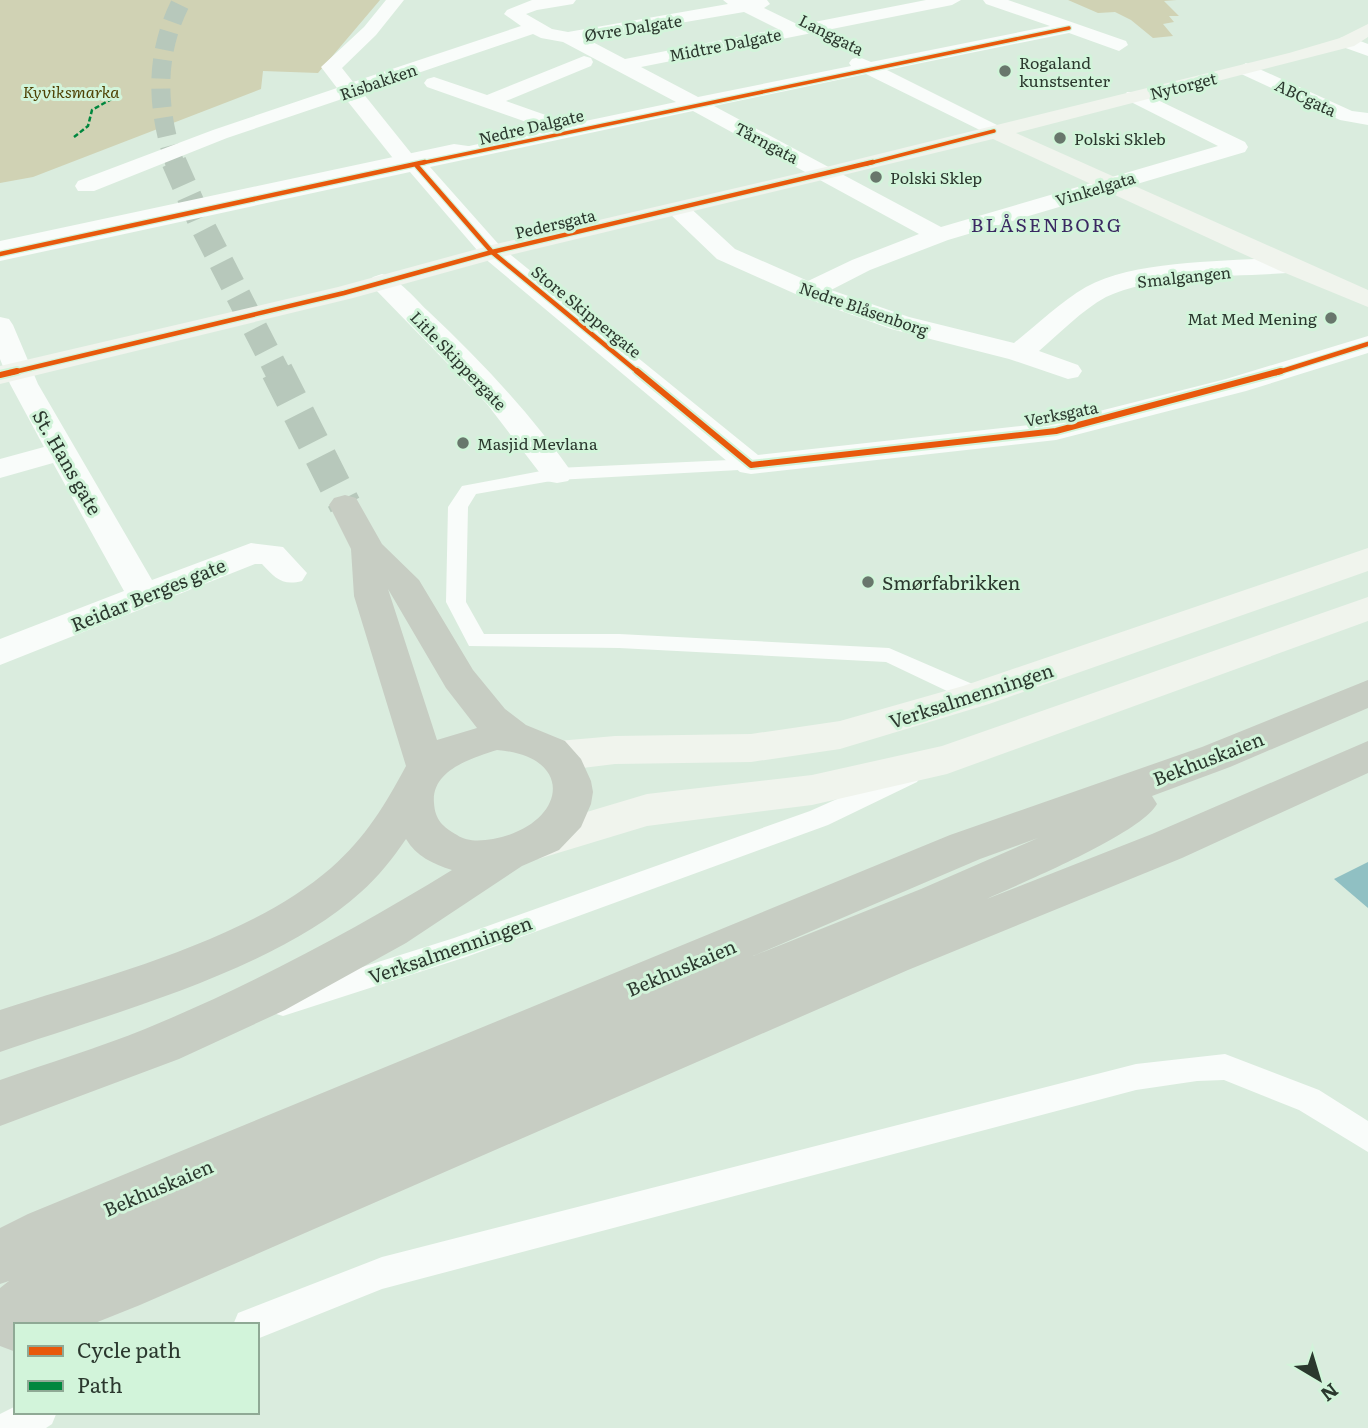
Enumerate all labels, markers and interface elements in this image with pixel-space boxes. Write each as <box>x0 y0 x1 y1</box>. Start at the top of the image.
street label: Øvre Dalgate <box>583 7 683 47</box>
street label: Langgata <box>795 7 869 61</box>
street label: Midtre Dalgate <box>667 21 783 67</box>
place label: Rogaland kunstsenter <box>1019 50 1110 92</box>
street label: Risbakken <box>336 56 420 105</box>
marker: Rogaland kunstsenter <box>997 63 1013 79</box>
street label: Nytorget <box>1147 65 1219 105</box>
street label: ABCgata <box>1271 72 1341 122</box>
park label: Kyviksmarka <box>23 79 120 103</box>
street label: Nedre Dalgate <box>476 102 586 150</box>
street label: Tårngata <box>731 115 803 169</box>
place label: Polski Skleb <box>1074 126 1166 150</box>
marker: Polski Skleb <box>1052 130 1068 146</box>
street label: Vinkelgata <box>1052 164 1138 212</box>
place label: Polski Sklep <box>890 165 982 189</box>
marker: Polski Sklep <box>868 169 884 185</box>
street label: Pedersgata <box>512 202 598 244</box>
district label: BLÅSENBORG <box>971 210 1123 238</box>
street label: Store Skippergate <box>527 259 647 363</box>
street label: Smalgangen <box>1136 259 1233 293</box>
street label: Nedre Blåsenborg <box>796 275 932 341</box>
street label: Litle Skippergate <box>405 305 513 415</box>
place label: Mat Med Mening <box>1187 306 1317 330</box>
marker: Mat Med Mening <box>1323 310 1339 326</box>
street label: Verksgata <box>1022 394 1100 432</box>
street label: St. Hans gate <box>27 404 110 520</box>
place label: Masjid Mevlana <box>477 431 598 455</box>
marker: Masjid Mevlana <box>455 435 471 451</box>
street label: Reidar Berges gate <box>66 550 230 638</box>
place label: Smørfabrikken <box>882 568 1020 596</box>
marker: Smørfabrikken <box>860 574 876 590</box>
street label: Verksalmenningen <box>885 655 1057 735</box>
street label: Bekhuskaien <box>1148 724 1268 792</box>
street label: Verksalmenningen <box>364 908 536 990</box>
street label: Bekhuskaien <box>622 931 740 1003</box>
street label: Bekhuskaien <box>99 1151 217 1223</box>
legend <box>14 1323 259 1414</box>
text: Cycle path <box>77 1333 181 1364</box>
north arrow <box>1284 1344 1354 1414</box>
text: Path <box>77 1368 123 1399</box>
text: N <box>1315 1377 1345 1409</box>

